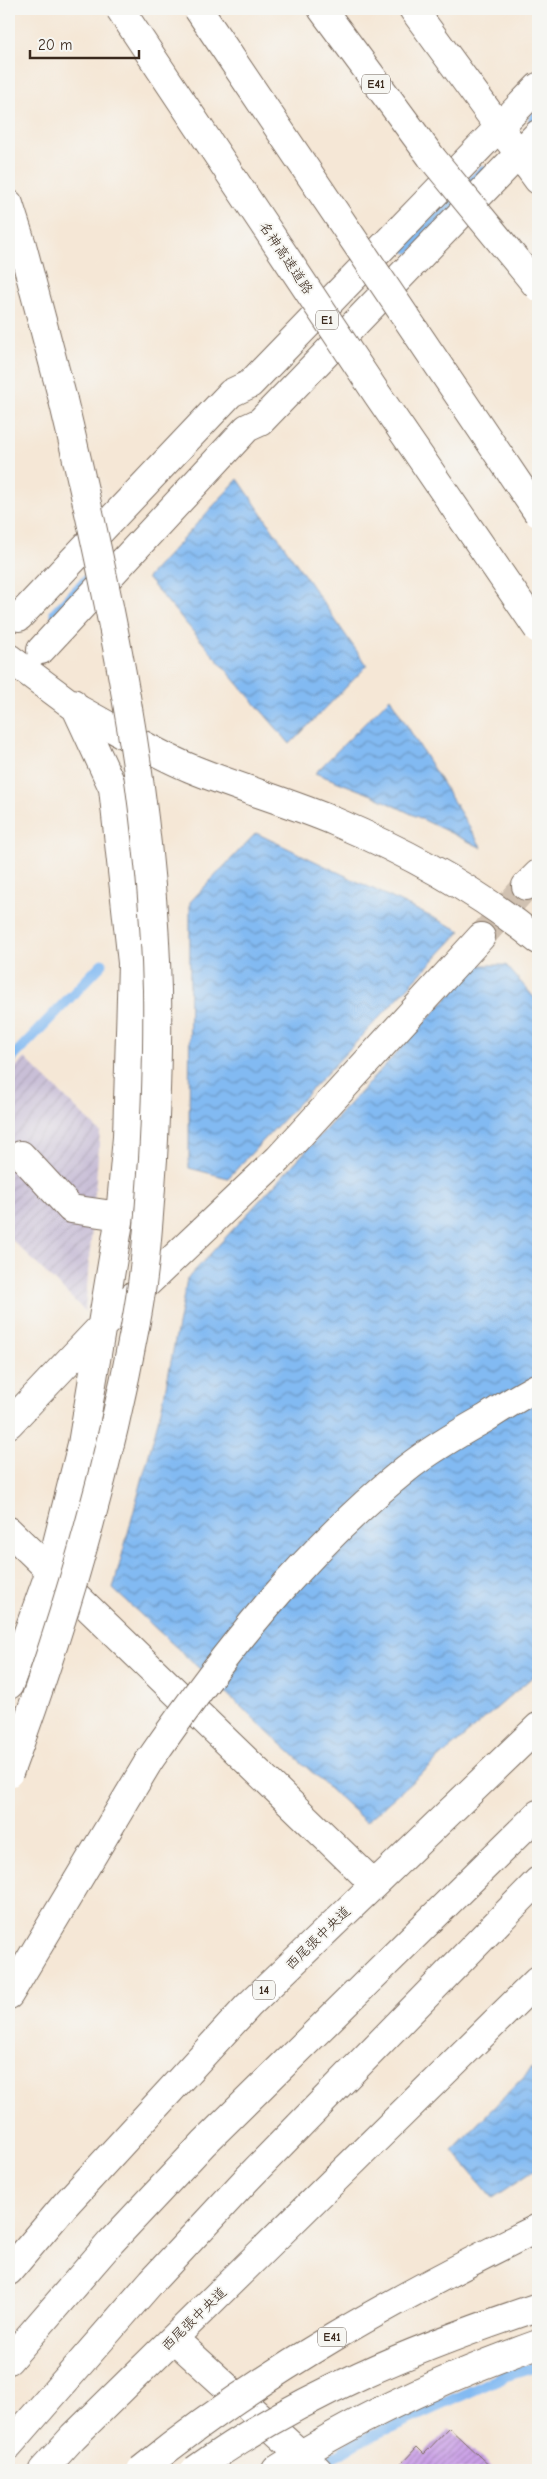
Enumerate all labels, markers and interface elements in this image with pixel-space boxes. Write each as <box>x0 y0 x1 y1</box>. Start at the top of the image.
scale bar <box>30 28 139 60</box>
text: 20 m <box>38 36 72 54</box>
road number: E41 <box>362 74 390 94</box>
street label: 名神高速道路 <box>255 218 317 298</box>
road number: E1 <box>316 310 338 330</box>
street label: 西尾張中央道 <box>282 1903 354 1973</box>
road number: 14 <box>253 1980 275 2000</box>
street label: 西尾張中央道 <box>158 2284 230 2354</box>
road number: E41 <box>318 2328 346 2346</box>

